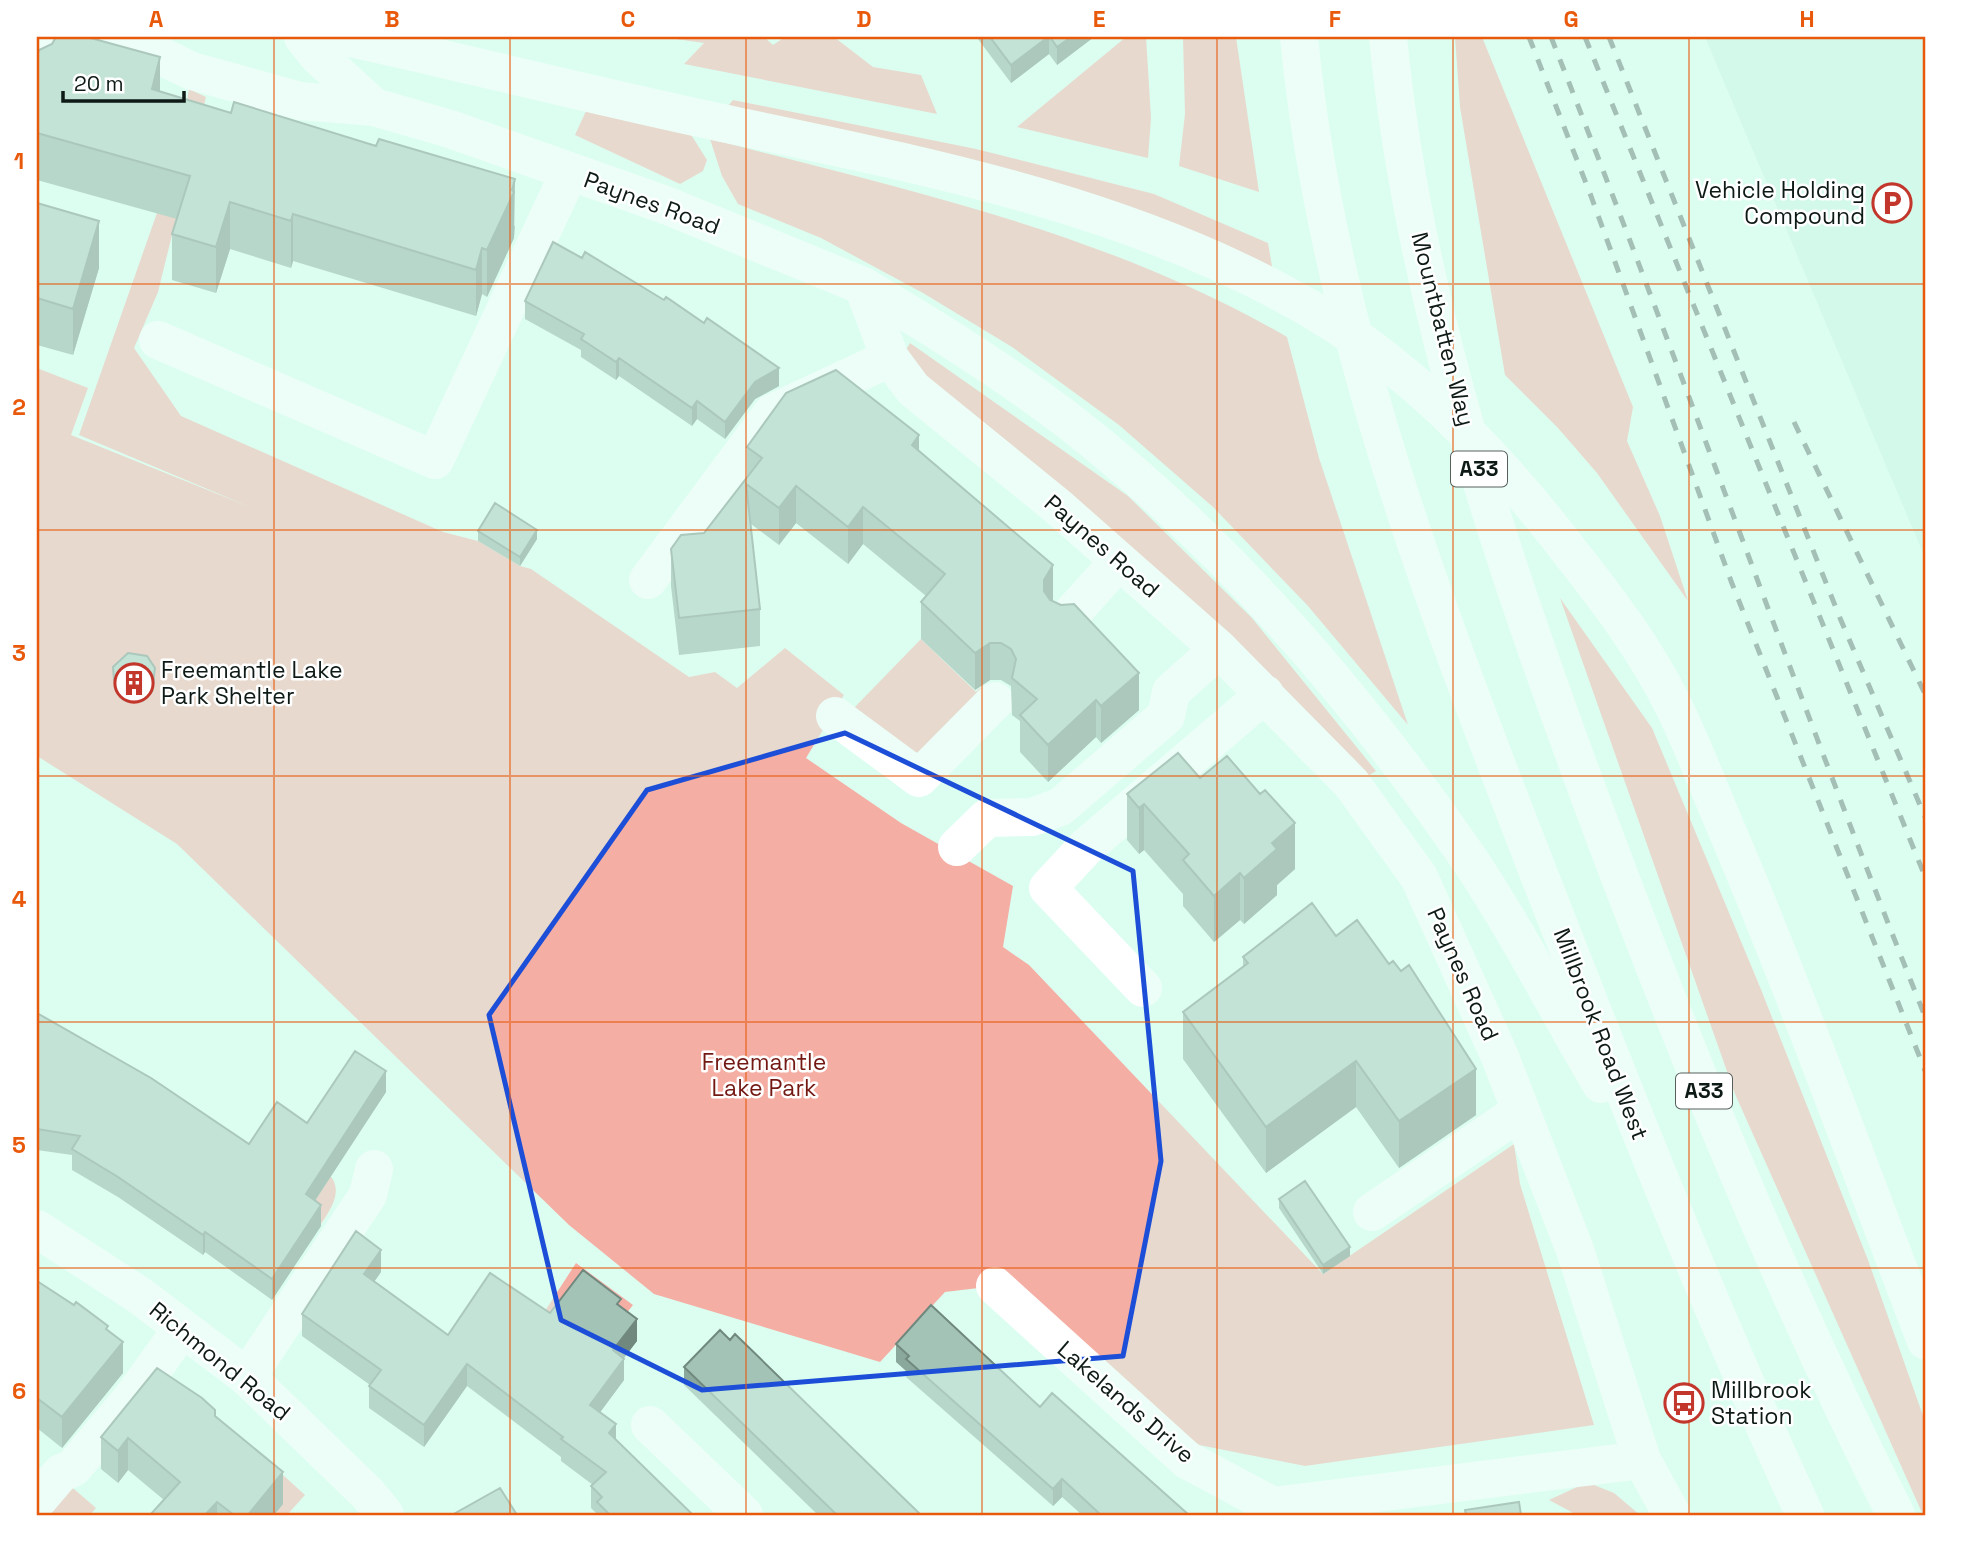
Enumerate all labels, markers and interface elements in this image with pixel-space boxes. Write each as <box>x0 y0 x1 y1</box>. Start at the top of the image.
text: A <box>149 4 164 34</box>
text: B <box>384 4 400 34</box>
text: C <box>621 4 635 34</box>
text: D <box>856 4 872 34</box>
text: E <box>1093 4 1105 34</box>
text: F <box>1329 4 1341 34</box>
text: G <box>1563 4 1579 34</box>
text: H <box>1799 4 1815 34</box>
scale bar <box>63 60 184 104</box>
text: 20 m <box>74 70 124 97</box>
text: 1 <box>14 146 24 176</box>
street label: Paynes Road <box>580 164 724 242</box>
place label: Vehicle Holding Compound <box>1695 175 1865 231</box>
parking icon: Vehicle Holding Compound <box>1871 182 1913 224</box>
street label: Mountbatten Way <box>1404 229 1482 429</box>
text: 2 <box>12 392 26 422</box>
road number: A33 <box>1451 452 1507 486</box>
street label: Paynes Road <box>1038 488 1166 604</box>
text: 3 <box>12 638 26 668</box>
place label: Freemantle Lake Park Shelter <box>161 655 343 711</box>
building icon: Freemantle Lake Park Shelter <box>113 662 155 704</box>
text: 4 <box>12 884 27 914</box>
street label: Paynes Road <box>1420 903 1506 1045</box>
street label: Millbrook Road West <box>1547 924 1655 1144</box>
park label: Freemantle Lake Park <box>702 1047 826 1103</box>
road number: A33 <box>1676 1074 1732 1108</box>
text: 5 <box>12 1130 26 1160</box>
street label: Richmond Road <box>143 1295 297 1427</box>
street label: Lakelands Drive <box>1051 1334 1201 1470</box>
place label: Millbrook Station <box>1711 1375 1812 1431</box>
text: 6 <box>12 1376 26 1406</box>
bus stop icon: Millbrook Station <box>1663 1382 1705 1424</box>

